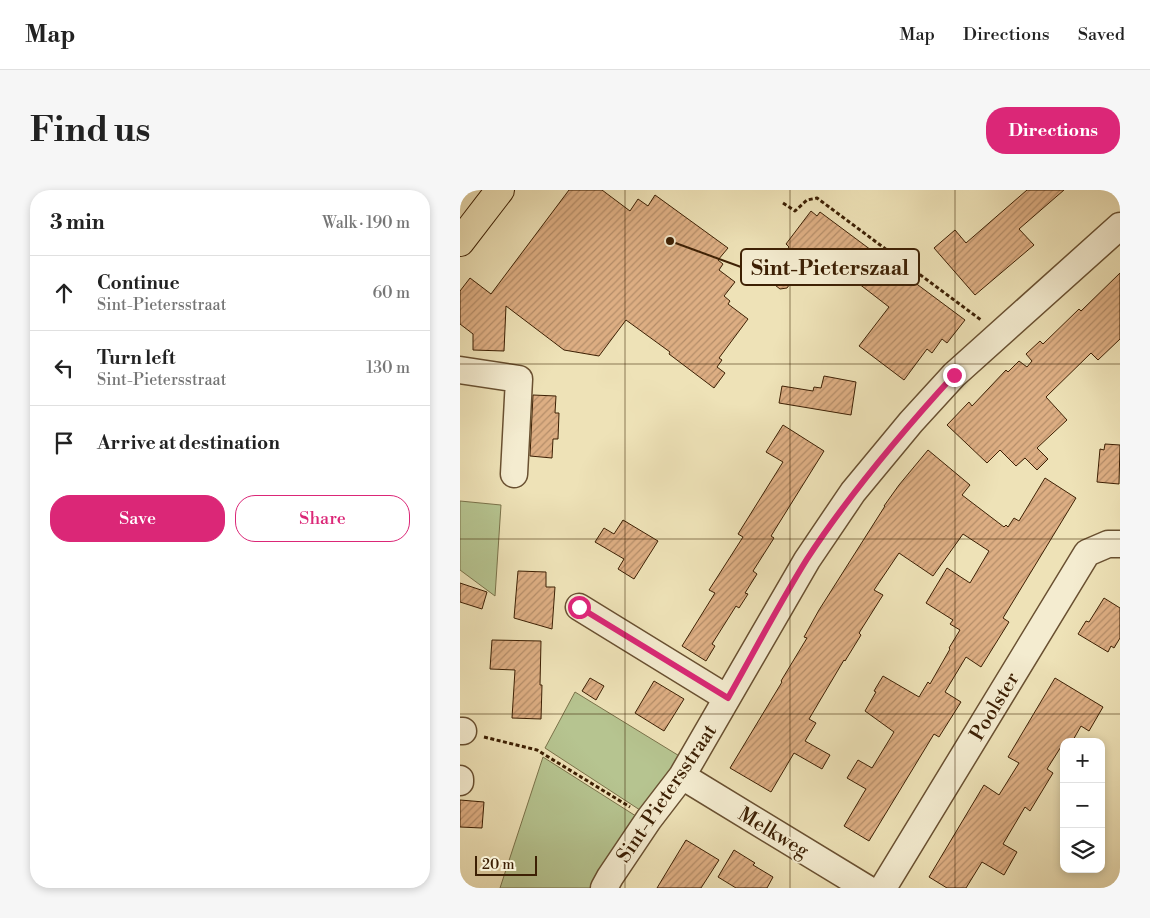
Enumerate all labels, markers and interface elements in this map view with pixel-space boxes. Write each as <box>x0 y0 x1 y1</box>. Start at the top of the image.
text: Map <box>25 20 75 50</box>
text: Map <box>899 23 935 46</box>
text: Directions <box>963 23 1050 46</box>
text: Saved <box>1078 23 1125 46</box>
button: Directions <box>986 107 1120 154</box>
text: Find us <box>30 109 150 152</box>
text: 3 min <box>50 210 105 236</box>
text: Walk · 190 m <box>322 213 410 233</box>
callout: Sint-Pieterszaal <box>741 249 919 285</box>
text: Sint-Pieterszaal <box>751 256 909 282</box>
text: Continue <box>97 271 180 295</box>
icon: ahead <box>50 279 78 307</box>
text: 60 m <box>372 283 410 303</box>
text: Sint-Pietersstraat <box>97 295 226 315</box>
text: Turn left <box>97 346 176 370</box>
icon: left <box>50 354 78 382</box>
text: 130 m <box>366 358 410 378</box>
route end <box>943 364 966 387</box>
text: Sint-Pietersstraat <box>97 370 226 390</box>
icon: arrive <box>50 429 78 457</box>
text: Arrive at destination <box>97 431 280 455</box>
button: Save <box>50 495 225 542</box>
button: Share <box>235 495 410 542</box>
route start <box>568 596 591 619</box>
street label: Poolster <box>965 668 1026 745</box>
street label: Sint-Pietersstraat <box>612 720 723 868</box>
map controls <box>1060 738 1105 873</box>
button: + <box>1060 738 1105 783</box>
button: − <box>1060 783 1105 828</box>
street label: Melkweg <box>733 802 814 864</box>
button: layers <box>1060 828 1105 873</box>
scale bar <box>475 853 538 876</box>
text: 20 m <box>482 856 514 874</box>

